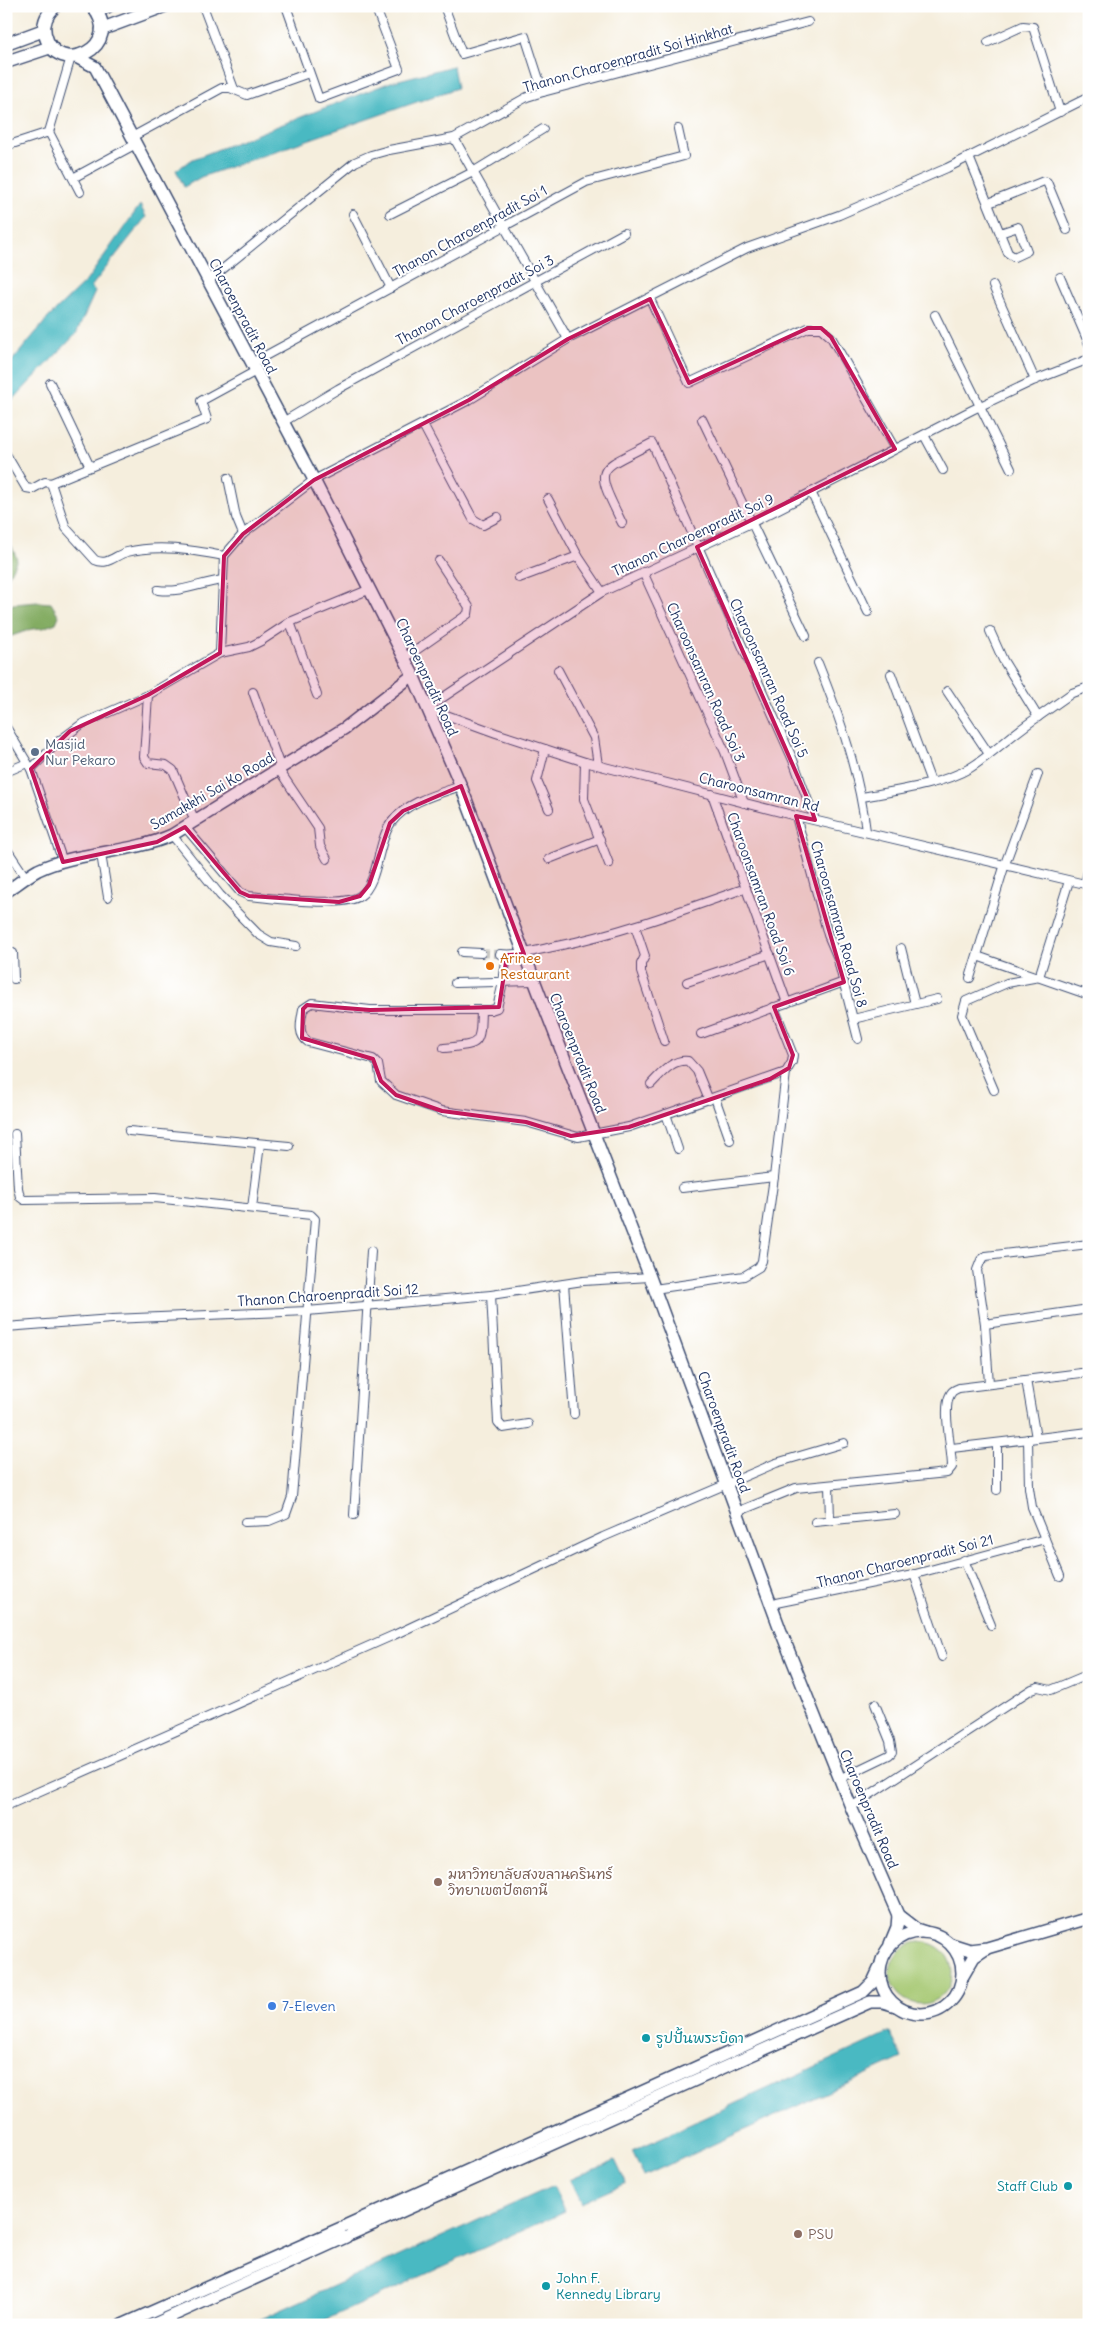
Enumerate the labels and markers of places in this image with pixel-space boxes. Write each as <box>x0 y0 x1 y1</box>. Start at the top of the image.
place label: Masjid Nur Pekaro <box>45 735 116 769</box>
marker: Masjid Nur Pekaro <box>29 746 41 758</box>
place label: Arinee Restaurant <box>500 949 570 983</box>
marker: Arinee Restaurant <box>484 960 496 972</box>
place label: มหาวิทยาลัยสงขลานครินทร์ วิทยาเขตปัตตานี <box>448 1865 613 1899</box>
marker: มหาวิทยาลัยสงขลานครินทร์ วิทยาเขตปัตตานี <box>432 1876 444 1888</box>
place label: 7-Eleven <box>282 1997 336 2015</box>
marker: 7-Eleven <box>266 2000 278 2012</box>
place label: รูปปั้นพระบิดา <box>656 2027 744 2048</box>
marker: รูปปั้นพระบิดา <box>640 2032 652 2044</box>
place label: Staff Club <box>997 2177 1058 2195</box>
marker: Staff Club <box>1062 2180 1074 2192</box>
place label: PSU <box>808 2225 834 2243</box>
marker: PSU <box>792 2228 804 2240</box>
place label: John F. Kennedy Library <box>556 2269 661 2303</box>
marker: John F. Kennedy Library <box>540 2280 552 2292</box>

